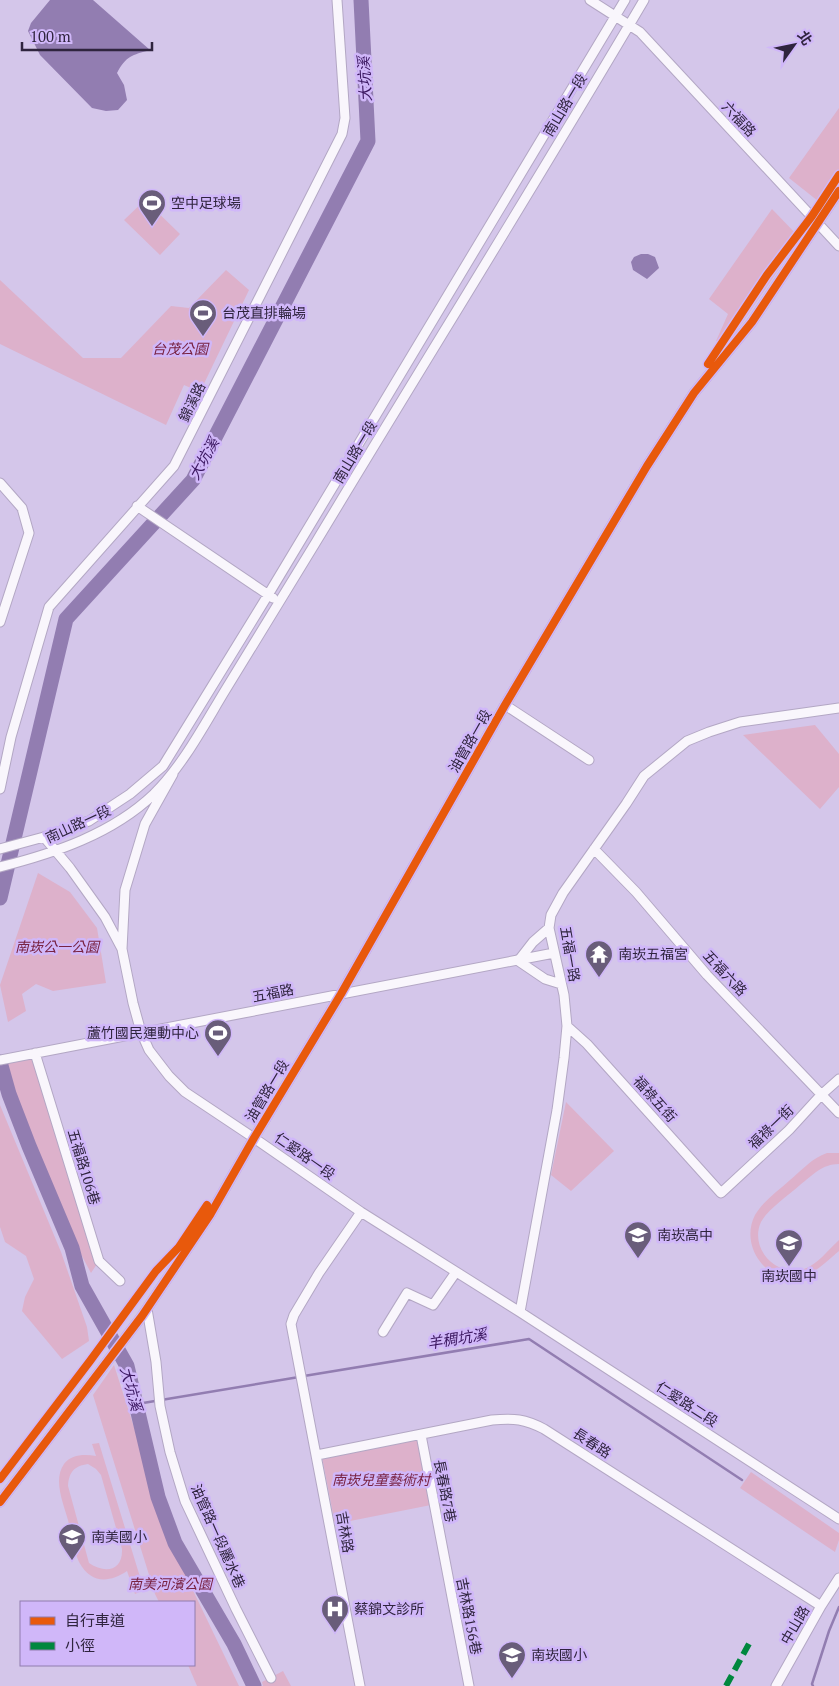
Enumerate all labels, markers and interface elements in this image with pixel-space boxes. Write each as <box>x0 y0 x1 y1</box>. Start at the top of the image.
scale bar <box>22 20 152 52</box>
north arrow <box>769 20 819 70</box>
text: 100 m <box>30 26 71 46</box>
text: 北 <box>794 27 817 49</box>
water label: 大坑溪 <box>353 54 375 102</box>
street label: 南山路一段 <box>538 70 591 140</box>
street label: 六福路 <box>718 97 761 140</box>
sports icon: 空中足球場 <box>137 188 167 227</box>
place label: 空中足球場 <box>171 193 241 212</box>
sports icon: 台茂直排輪場 <box>188 298 218 337</box>
place label: 台茂直排輪場 <box>222 303 306 322</box>
park label: 台茂公園 <box>152 339 210 358</box>
street label: 錦溪路 <box>174 379 209 425</box>
street label: 南山路一段 <box>328 417 381 487</box>
water label: 大坑溪 <box>183 432 224 483</box>
street label: 油管路一段 <box>444 706 495 776</box>
street label: 南山路一段 <box>42 800 114 847</box>
street label: 五福一路 <box>556 925 585 983</box>
park label: 南崁公一公園 <box>15 937 101 956</box>
temple icon: 南崁五福宮 <box>584 939 614 978</box>
place label: 南崁五福宮 <box>618 944 688 963</box>
street label: 五福六路 <box>699 946 751 1000</box>
street label: 五福路 <box>250 979 295 1006</box>
sports icon: 蘆竹國民運動中心 <box>203 1018 233 1057</box>
place label: 蘆竹國民運動中心 <box>87 1023 199 1042</box>
street label: 油管路一段 <box>240 1056 293 1126</box>
street label: 福祿五街 <box>630 1072 681 1126</box>
street label: 福祿一街 <box>744 1100 797 1153</box>
street label: 五福路106巷 <box>64 1127 105 1207</box>
street label: 仁愛路一段 <box>271 1128 339 1183</box>
school or university icon: 南崁高中 <box>623 1220 653 1259</box>
place label: 南崁高中 <box>657 1225 713 1244</box>
school or university icon: 南崁國中 <box>774 1228 804 1267</box>
place label: 南崁國中 <box>761 1266 817 1285</box>
water label: 羊稠坑溪 <box>426 1323 490 1353</box>
water label: 大坑溪 <box>116 1364 148 1415</box>
street label: 仁愛路二段 <box>653 1377 722 1431</box>
street label: 長春路 <box>569 1423 615 1462</box>
street label: 長春路7巷 <box>430 1458 461 1524</box>
park label: 南崁兒童藝術村 <box>332 1470 432 1489</box>
street label: 油管路一段麗水巷 <box>187 1481 250 1591</box>
street label: 吉林路 <box>332 1510 358 1554</box>
school or university icon: 南美國小 <box>57 1522 87 1561</box>
place label: 南美國小 <box>91 1527 147 1546</box>
park label: 南美河濱公園 <box>128 1574 214 1593</box>
street label: 吉林路156巷 <box>453 1576 486 1656</box>
hospital icon: 蔡錦文診所 <box>320 1594 350 1633</box>
place label: 蔡錦文診所 <box>354 1599 424 1618</box>
legend <box>20 1601 195 1666</box>
street label: 中山路 <box>776 1602 813 1648</box>
text: 自行車道 <box>65 1610 125 1630</box>
text: 小徑 <box>65 1635 95 1655</box>
school or university icon: 南崁國小 <box>497 1640 527 1679</box>
place label: 南崁國小 <box>531 1645 587 1664</box>

